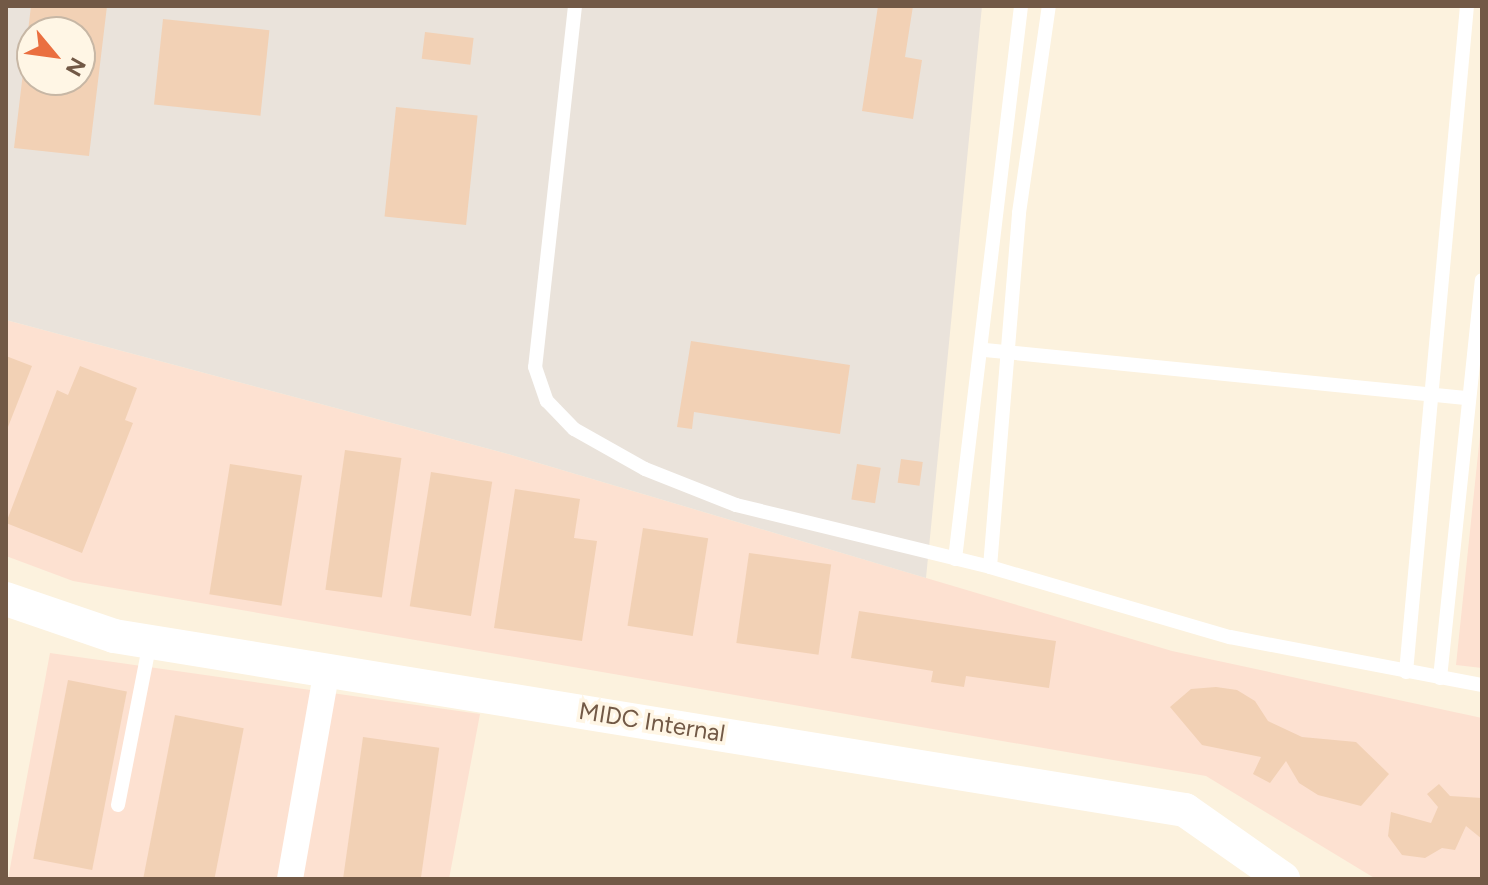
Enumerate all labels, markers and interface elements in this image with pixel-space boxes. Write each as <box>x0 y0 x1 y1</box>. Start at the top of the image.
north arrow <box>16 16 96 96</box>
text: N <box>60 53 92 81</box>
street label: MIDC Internal <box>577 696 727 748</box>

